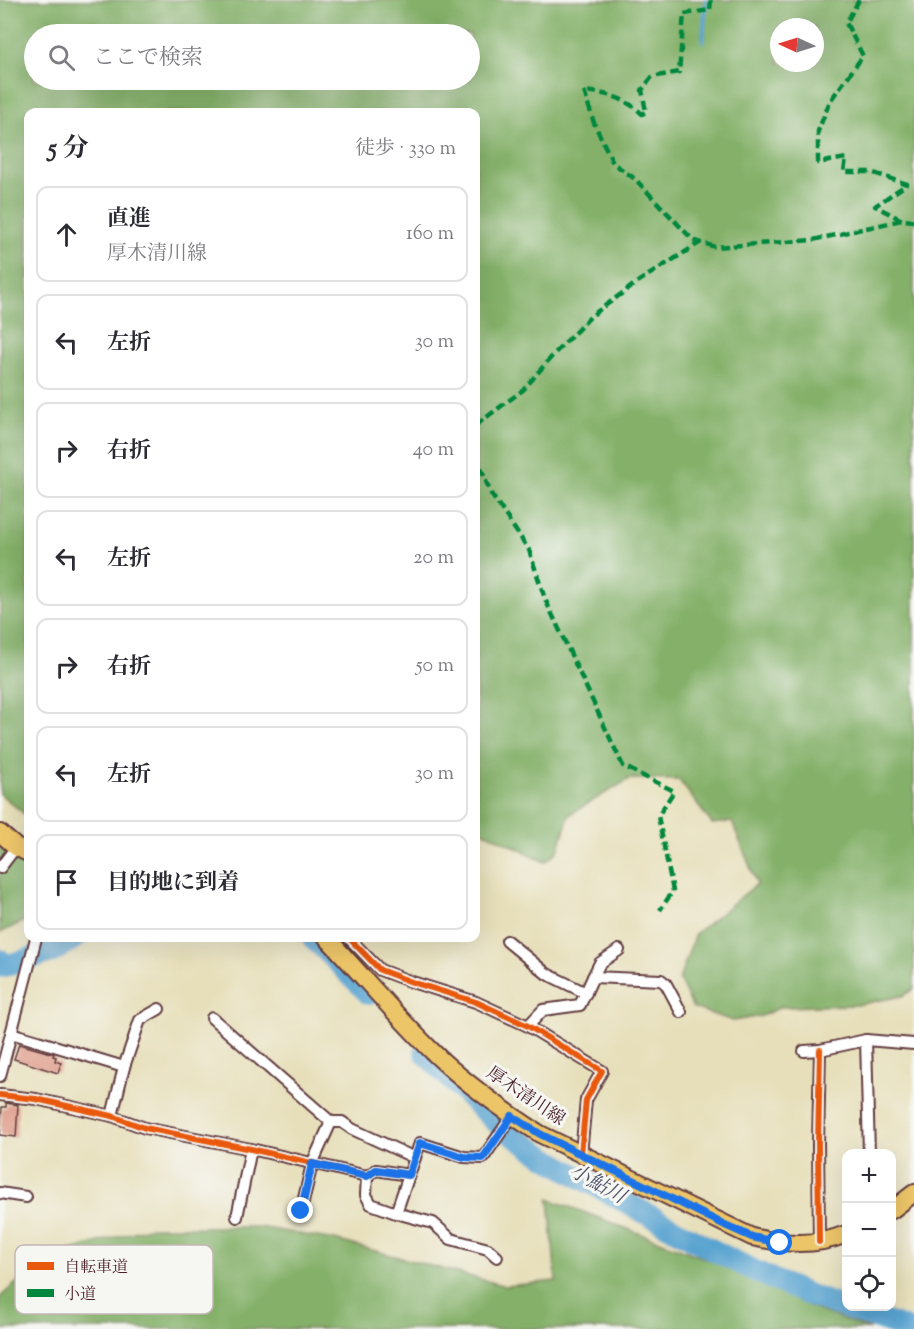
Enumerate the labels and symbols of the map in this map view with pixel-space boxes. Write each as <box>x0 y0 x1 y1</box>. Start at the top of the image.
north arrow <box>770 18 824 72</box>
street label: 厚木清川線 <box>480 1061 570 1133</box>
water label: 小鮎川 <box>564 1158 632 1213</box>
route end <box>287 1197 313 1223</box>
route start <box>766 1229 792 1255</box>
legend <box>15 1245 213 1314</box>
text: 自転車道 <box>64 1257 128 1280</box>
text: 小道 <box>64 1284 96 1307</box>

